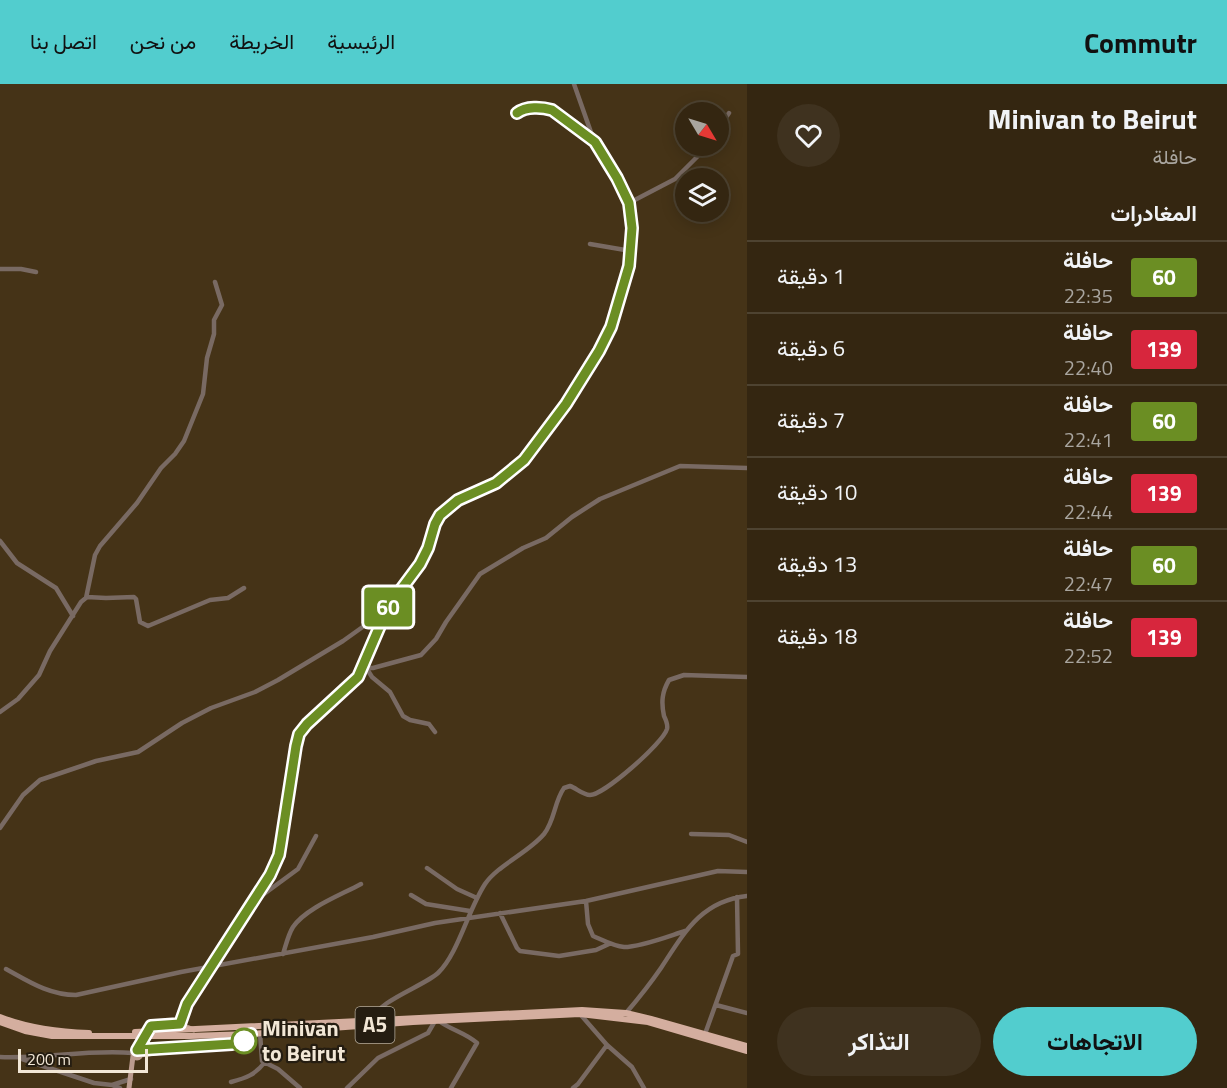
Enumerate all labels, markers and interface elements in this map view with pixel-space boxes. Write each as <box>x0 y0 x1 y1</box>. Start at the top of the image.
text: Commutr <box>1084 21 1197 64</box>
text: اتصل بنا <box>30 25 97 57</box>
text: من نحن <box>130 25 196 57</box>
text: الخريطة <box>229 25 294 57</box>
text: الرئيسية <box>327 25 395 57</box>
text: Minivan to Beirut <box>987 97 1197 140</box>
north arrow <box>675 102 729 156</box>
map controls <box>675 102 729 222</box>
button: heart <box>777 104 840 167</box>
text: حافلة <box>1152 141 1197 172</box>
button: layers <box>675 168 729 222</box>
text: المغادرات <box>1111 196 1197 230</box>
text: حافلة <box>1063 243 1113 277</box>
text: 1 دقيقة <box>777 259 845 293</box>
text: 60 <box>1152 261 1176 293</box>
text: 22:35 <box>1064 280 1113 311</box>
text: حافلة <box>1063 315 1113 349</box>
text: 6 دقيقة <box>777 331 845 365</box>
text: 139 <box>1146 333 1182 365</box>
text: 22:40 <box>1064 352 1113 383</box>
text: حافلة <box>1063 387 1113 421</box>
text: 7 دقيقة <box>777 403 845 437</box>
text: 60 <box>1152 405 1176 437</box>
text: 22:41 <box>1064 424 1113 455</box>
text: حافلة <box>1063 459 1113 493</box>
text: 10 دقيقة <box>777 475 857 509</box>
text: 139 <box>1146 477 1182 509</box>
text: 22:44 <box>1064 496 1113 527</box>
text: حافلة <box>1063 531 1113 565</box>
text: 13 دقيقة <box>777 547 857 581</box>
text: 60 <box>1152 549 1176 581</box>
text: 22:47 <box>1064 568 1113 599</box>
line badge: 60 <box>361 588 415 626</box>
text: 60 <box>376 591 400 623</box>
text: حافلة <box>1063 603 1113 637</box>
text: 18 دقيقة <box>777 619 857 653</box>
text: 139 <box>1146 621 1182 653</box>
text: 22:52 <box>1064 640 1113 671</box>
road number: A5 <box>356 1007 394 1043</box>
button: التذاكر <box>777 1007 981 1076</box>
button: الاتجاهات <box>993 1007 1197 1076</box>
place label: Minivan to Beirut <box>262 1011 345 1070</box>
marker: Minivan to Beirut <box>231 1028 257 1054</box>
scale bar <box>18 1046 148 1074</box>
text: 200 m <box>27 1047 71 1071</box>

